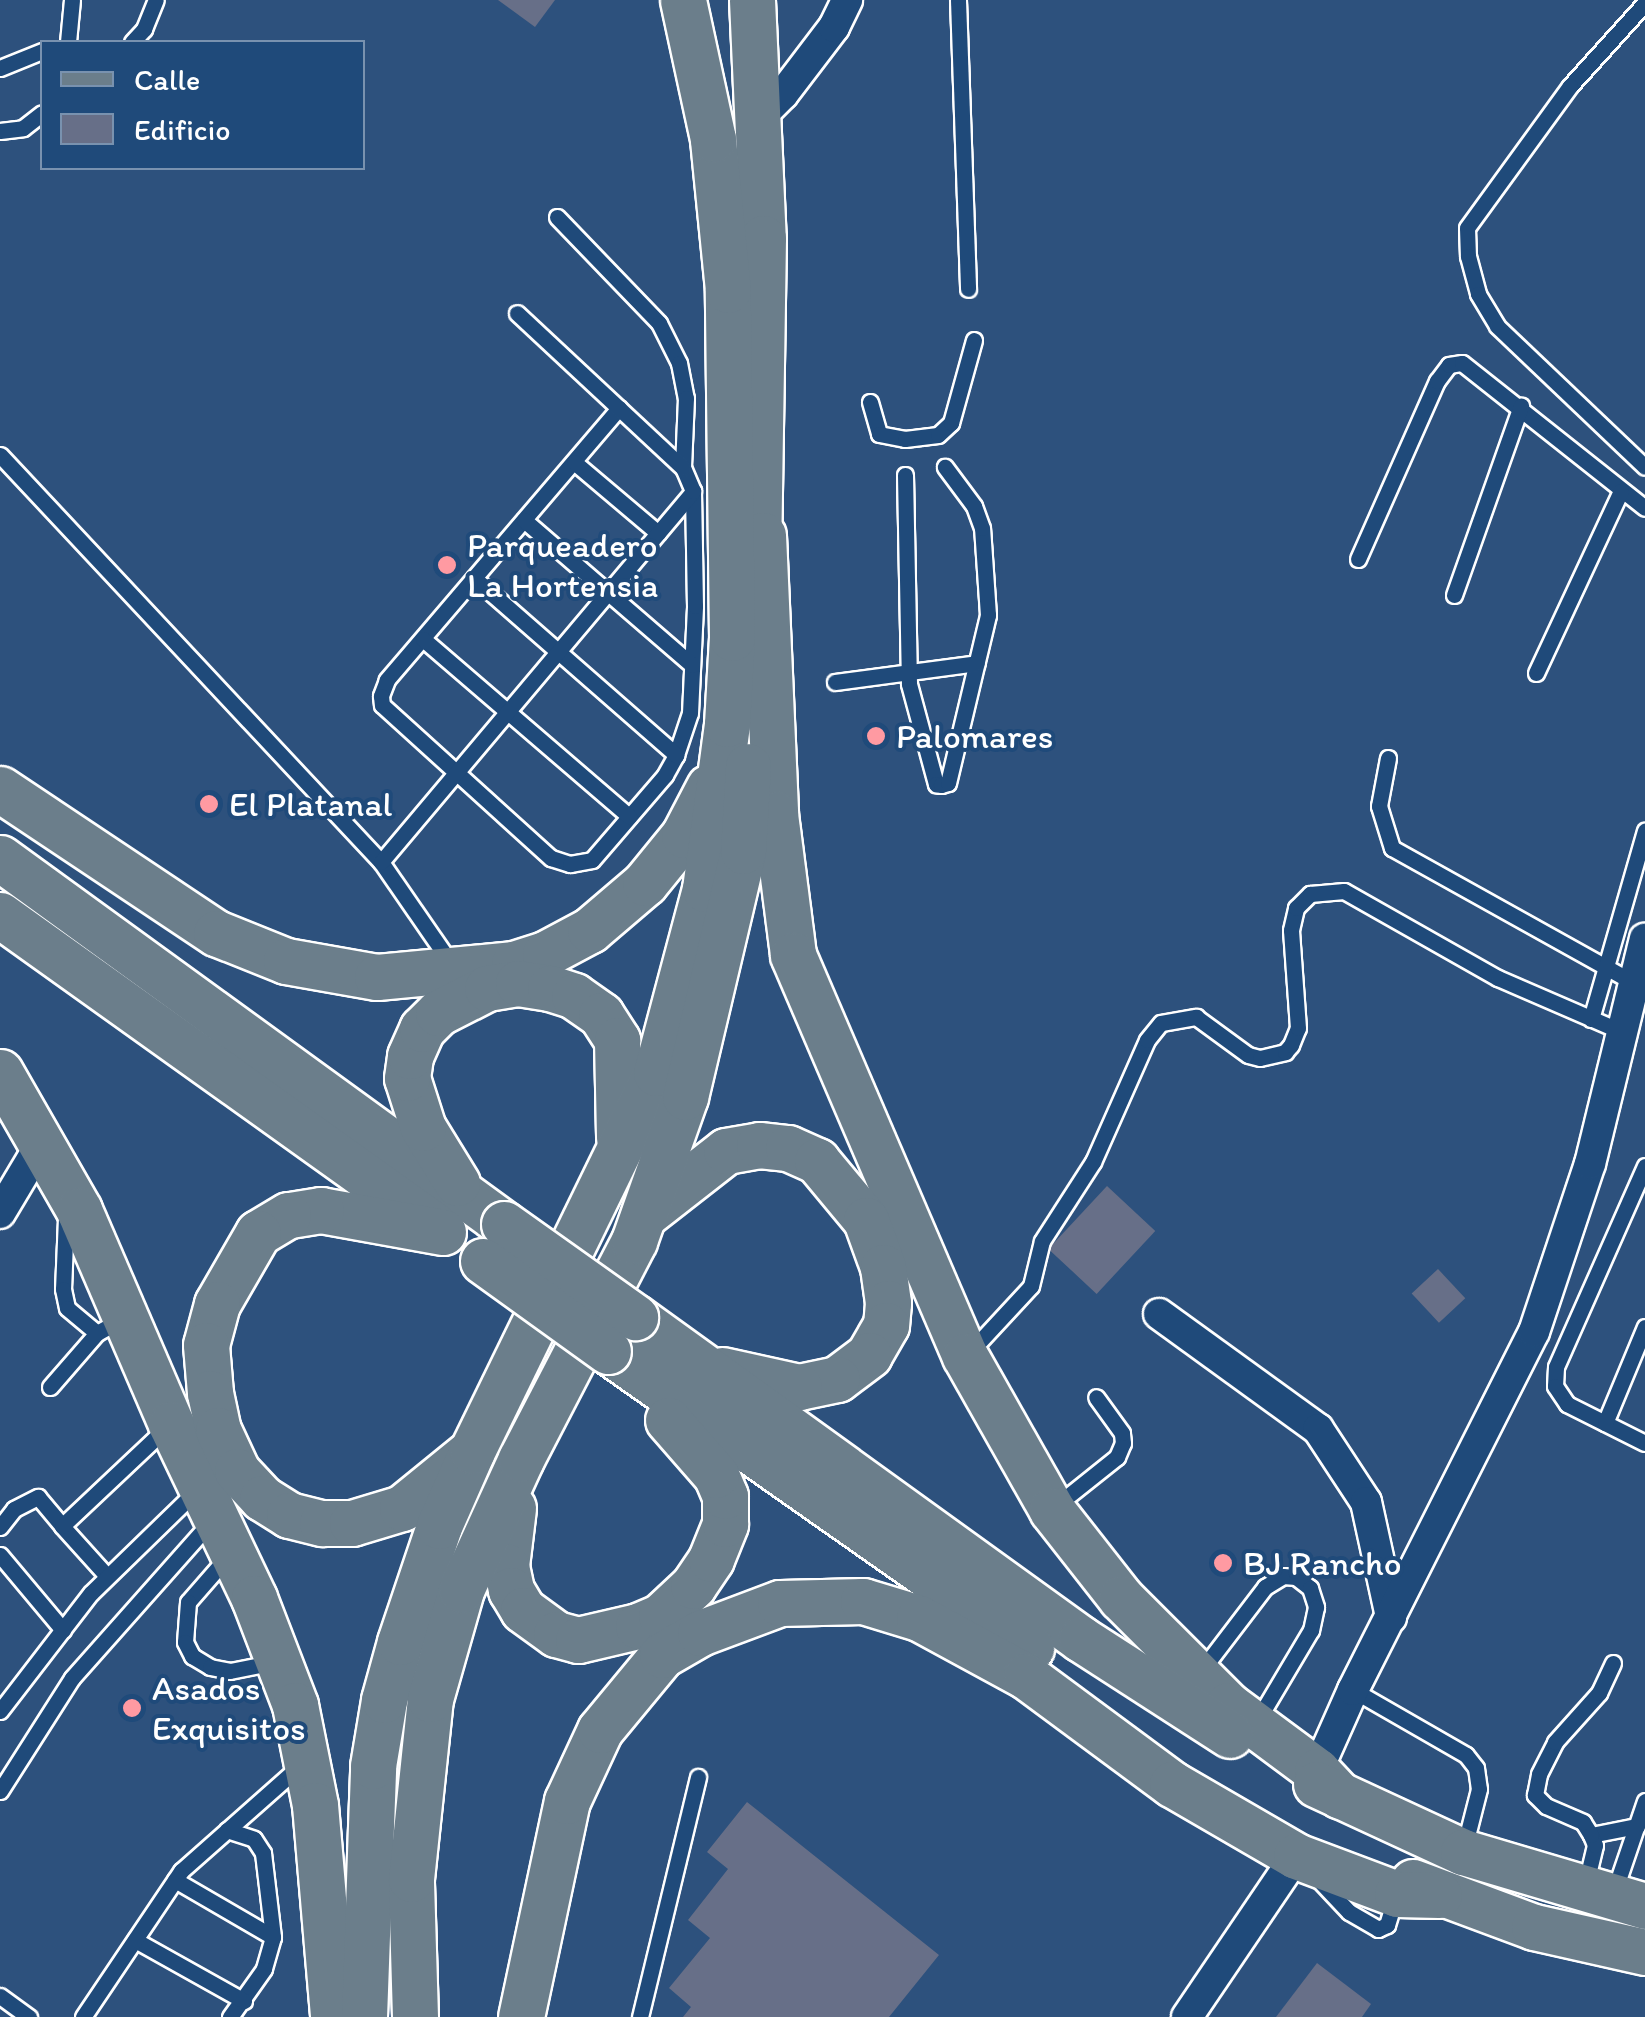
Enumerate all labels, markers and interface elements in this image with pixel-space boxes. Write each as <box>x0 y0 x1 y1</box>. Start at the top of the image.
legend <box>40 40 365 170</box>
text: Calle <box>134 61 200 98</box>
text: Edificio <box>134 111 230 148</box>
place label: Parqueadero La Hortensia <box>467 524 659 606</box>
marker: Parqueadero La Hortensia <box>436 554 458 576</box>
place label: Palomares <box>896 715 1053 757</box>
marker: Palomares <box>865 725 887 747</box>
place label: El Platanal <box>229 783 392 825</box>
marker: El Platanal <box>198 793 220 815</box>
place label: BJ Rancho <box>1243 1542 1401 1584</box>
marker: BJ Rancho <box>1212 1552 1234 1574</box>
place label: Asados Exquisitos <box>152 1667 306 1749</box>
marker: Asados Exquisitos <box>121 1697 143 1719</box>

